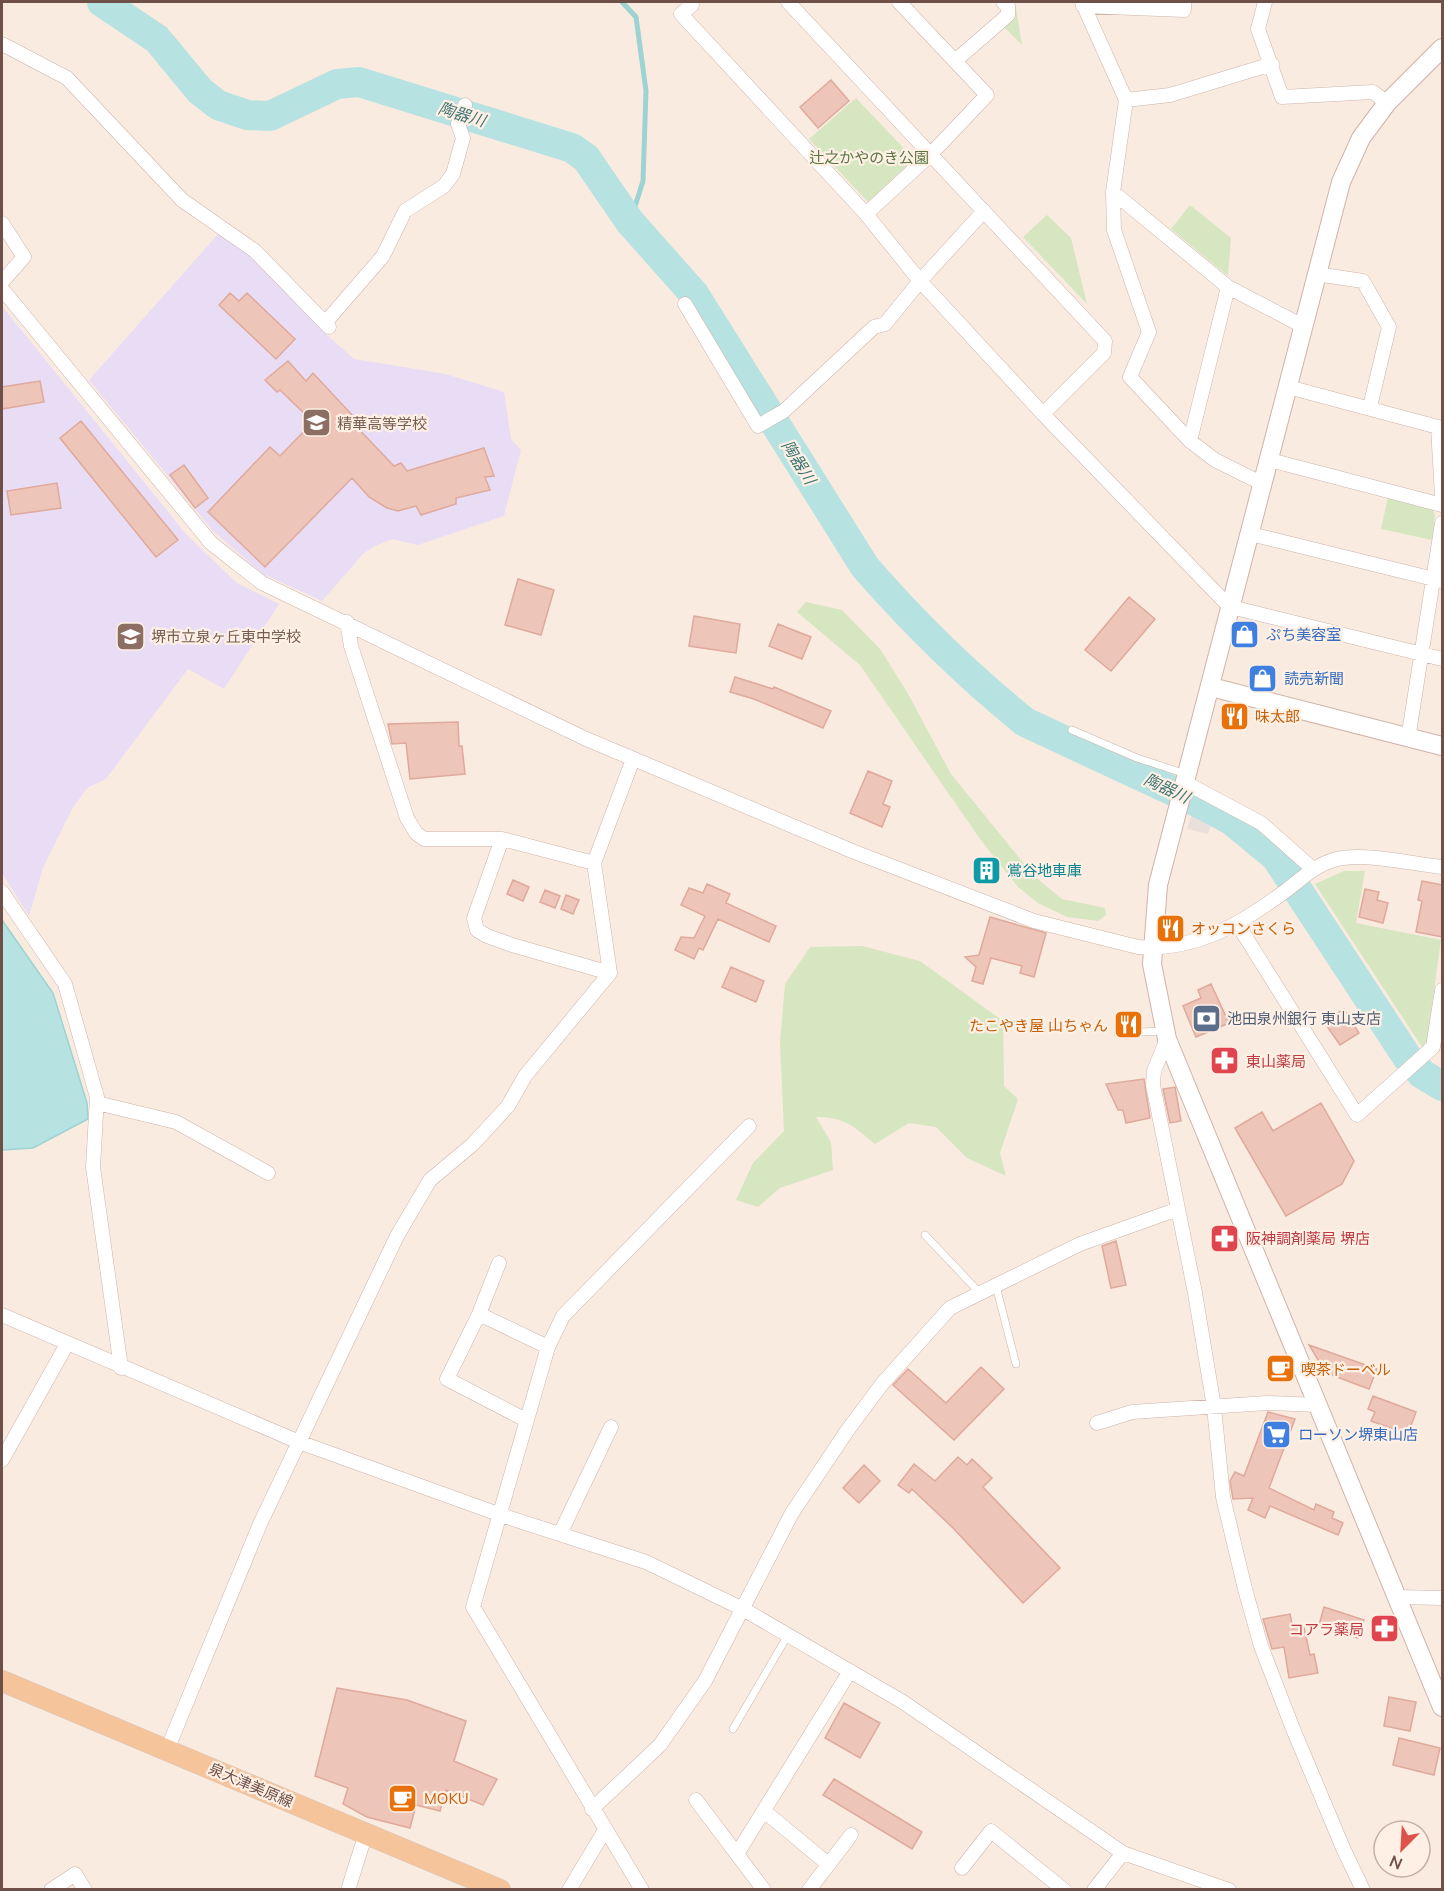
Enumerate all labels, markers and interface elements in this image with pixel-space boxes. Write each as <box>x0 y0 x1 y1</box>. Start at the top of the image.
water label: 陶器川 <box>436 97 490 131</box>
park label: 辻之かやのき公園 <box>809 148 929 167</box>
school or university icon: 精華高等学校 <box>300 407 332 439</box>
place label: 精華高等学校 <box>337 414 427 433</box>
water label: 陶器川 <box>778 436 821 489</box>
shop icon: ぷち美容室 <box>1229 618 1261 650</box>
school or university icon: 堺市立泉ヶ丘東中学校 <box>114 620 146 652</box>
place label: ぷち美容室 <box>1266 625 1341 644</box>
place label: 堺市立泉ヶ丘東中学校 <box>151 627 301 646</box>
shop icon: 読売新聞 <box>1247 662 1279 694</box>
place label: 読売新聞 <box>1284 669 1344 688</box>
restaurant icon: 味太郎 <box>1218 700 1250 732</box>
place label: 味太郎 <box>1255 707 1300 726</box>
water label: 陶器川 <box>1141 769 1195 808</box>
building icon: 鴬谷地車庫 <box>970 854 1002 886</box>
place label: 鴬谷地車庫 <box>1007 861 1082 880</box>
restaurant icon: オッコンさくら <box>1154 912 1186 944</box>
place label: オッコンさくら <box>1191 919 1296 938</box>
bank icon: 池田泉州銀行 東山支店 <box>1190 1002 1222 1034</box>
restaurant icon: たこやき屋 山ちゃん <box>1113 1009 1145 1041</box>
place label: 池田泉州銀行 東山支店 <box>1227 1009 1381 1028</box>
place label: たこやき屋 山ちゃん <box>969 1016 1108 1035</box>
pharmacy icon: 東山薬局 <box>1209 1045 1241 1077</box>
place label: 東山薬局 <box>1246 1052 1306 1071</box>
pharmacy icon: 阪神調剤薬局 堺店 <box>1209 1222 1241 1254</box>
place label: 阪神調剤薬局 堺店 <box>1246 1229 1370 1248</box>
cafe icon: 喫茶ドーベル <box>1264 1353 1296 1385</box>
place label: 喫茶ドーベル <box>1301 1360 1391 1379</box>
supermarket icon: ローソン堺東山店 <box>1261 1418 1293 1450</box>
place label: ローソン堺東山店 <box>1298 1425 1418 1444</box>
pharmacy icon: コアラ薬局 <box>1369 1613 1401 1645</box>
place label: コアラ薬局 <box>1289 1620 1364 1639</box>
street label: 泉大津美原線 <box>206 1759 296 1811</box>
cafe icon: MOKU <box>387 1782 419 1814</box>
place label: MOKU <box>424 1789 469 1808</box>
north arrow <box>1372 1819 1432 1879</box>
text: N <box>1386 1851 1405 1874</box>

